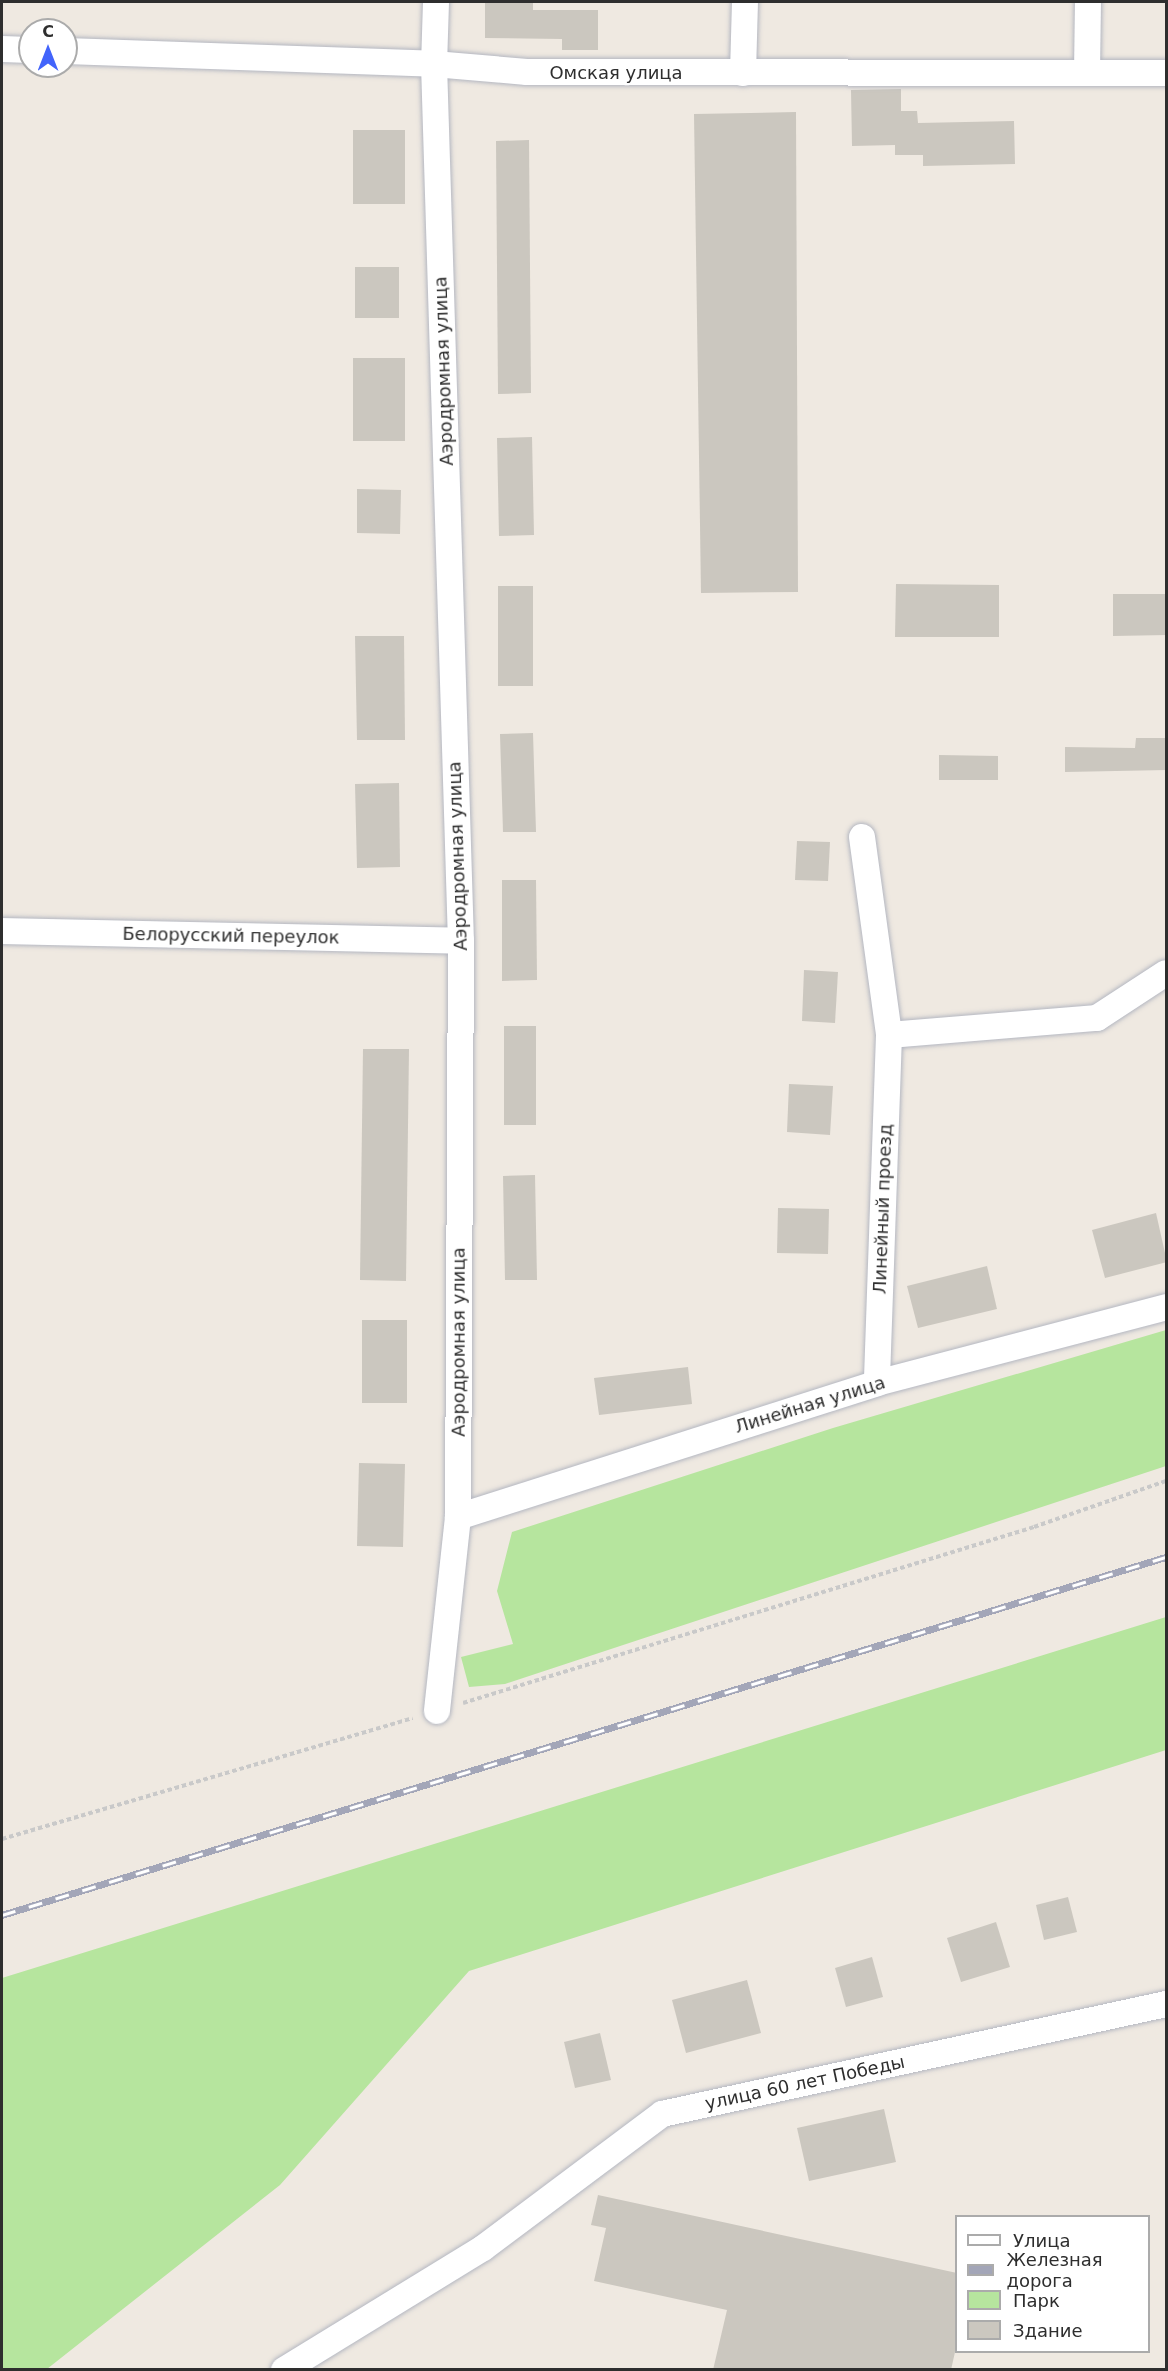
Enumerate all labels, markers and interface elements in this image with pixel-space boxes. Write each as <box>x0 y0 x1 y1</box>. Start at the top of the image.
north arrow <box>18 18 78 78</box>
text: С <box>42 22 54 41</box>
street label: Омская улица <box>549 62 683 84</box>
street label: Аэродромная улица <box>430 276 458 466</box>
street label: Аэродромная улица <box>444 761 472 951</box>
street label: Белорусский переулок <box>122 923 340 949</box>
street label: Линейный проезд <box>869 1123 897 1295</box>
street label: Аэродромная улица <box>448 1247 470 1437</box>
street label: Линейная улица <box>732 1372 888 1438</box>
street label: улица 60 лет Победы <box>703 2051 907 2115</box>
legend <box>955 2215 1150 2353</box>
text: Улица <box>1013 2230 1070 2251</box>
text: Железная дорога <box>1006 2249 1103 2291</box>
text: Парк <box>1013 2290 1060 2311</box>
text: Здание <box>1013 2320 1083 2341</box>

